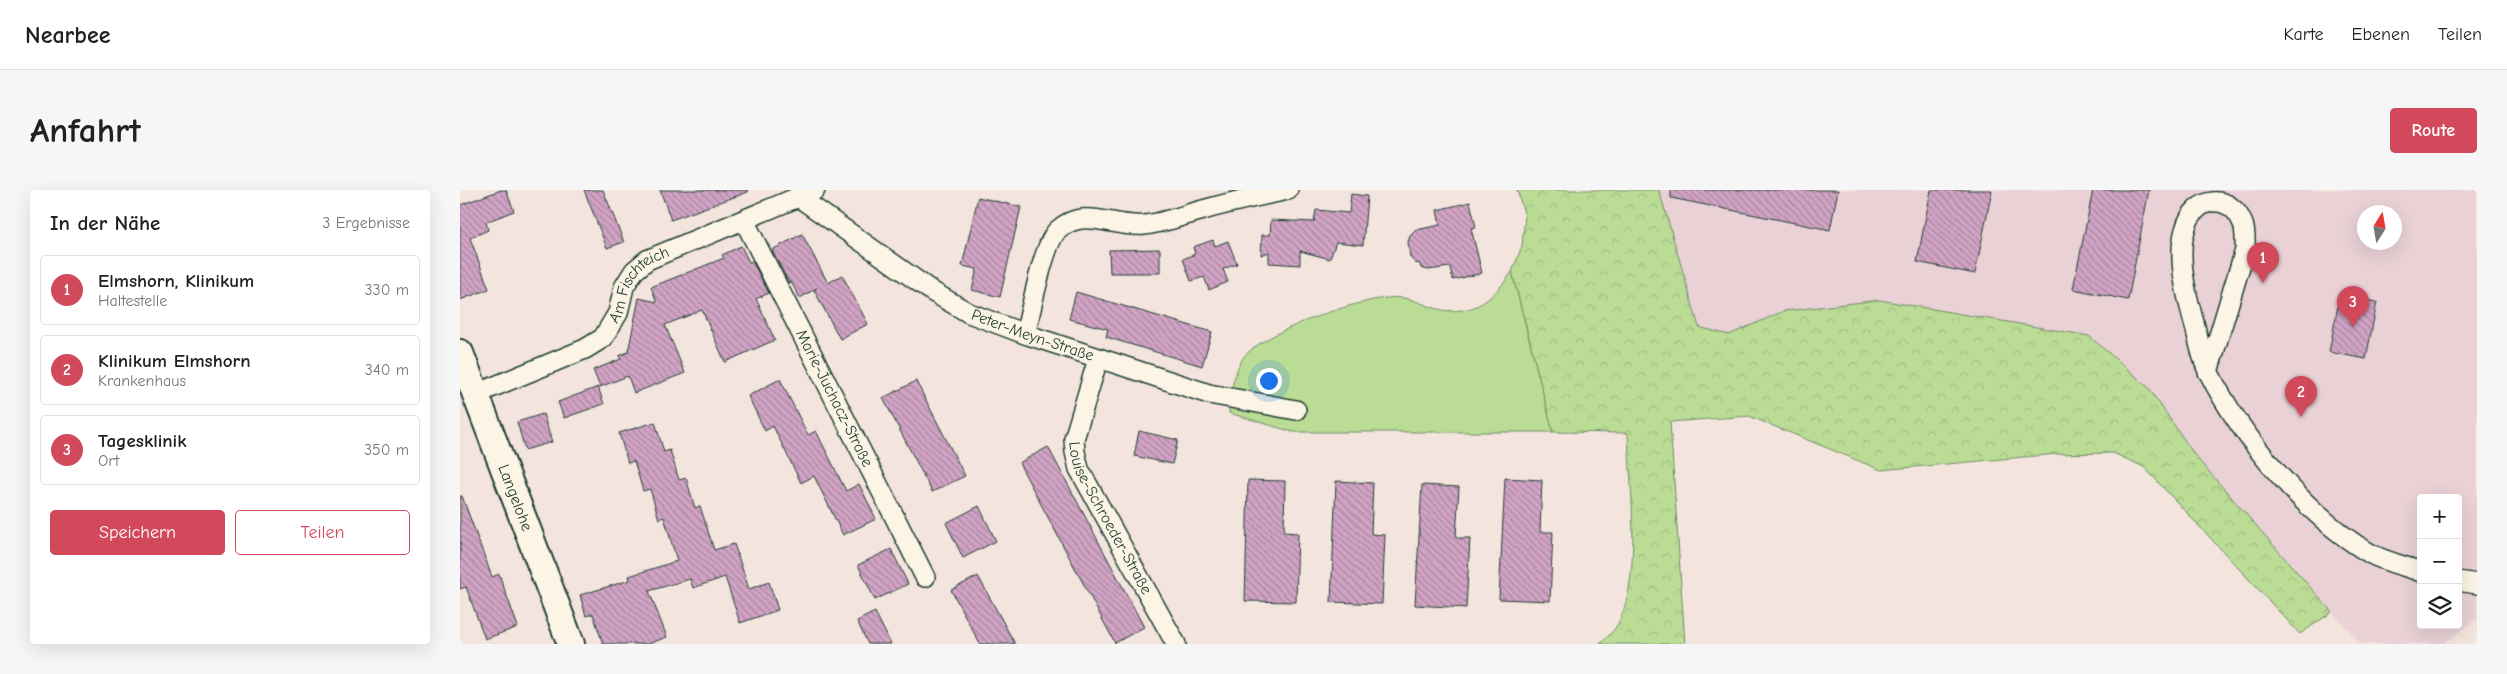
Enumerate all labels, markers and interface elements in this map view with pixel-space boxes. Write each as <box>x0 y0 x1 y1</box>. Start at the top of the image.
text: Nearbee <box>25 21 110 49</box>
text: Karte <box>2283 24 2324 45</box>
text: Ebenen <box>2352 24 2410 45</box>
text: Teilen <box>2438 24 2482 45</box>
button: Route <box>2390 108 2477 153</box>
text: Anfahrt <box>30 110 141 151</box>
north arrow <box>2357 205 2402 250</box>
text: In der Nähe <box>50 211 160 235</box>
text: 3 Ergebnisse <box>322 214 410 232</box>
pin: 1 <box>2247 242 2279 283</box>
street label: Am Fischteich <box>605 243 672 326</box>
text: Elmshorn, Klinikum <box>98 270 254 292</box>
text: 1 <box>64 281 70 299</box>
text: 330 m <box>364 281 409 299</box>
pin: 3 <box>2337 286 2369 327</box>
text: Haltestelle <box>98 292 167 310</box>
street label: Peter-Meyn-Straße <box>969 306 1096 365</box>
street label: Marie-Juchacz-Straße <box>792 327 877 470</box>
text: Klinikum Elmshorn <box>98 350 251 372</box>
text: 2 <box>63 361 71 379</box>
text: 340 m <box>365 361 409 379</box>
your location <box>1256 368 1282 394</box>
text: Krankenhaus <box>98 372 186 390</box>
pin: 2 <box>2285 376 2317 417</box>
text: Tagesklinik <box>98 430 186 452</box>
text: 3 <box>63 441 71 459</box>
text: 350 m <box>364 441 409 459</box>
street label: Louise-Schroeder-Straße <box>1065 441 1156 597</box>
text: Ort <box>98 452 119 470</box>
street label: Langelohe <box>494 462 536 534</box>
map controls <box>2417 494 2462 629</box>
button: + <box>2417 494 2462 539</box>
button: Speichern <box>50 510 225 555</box>
button: Teilen <box>235 510 410 555</box>
button: − <box>2417 539 2462 584</box>
button: layers <box>2417 584 2462 629</box>

